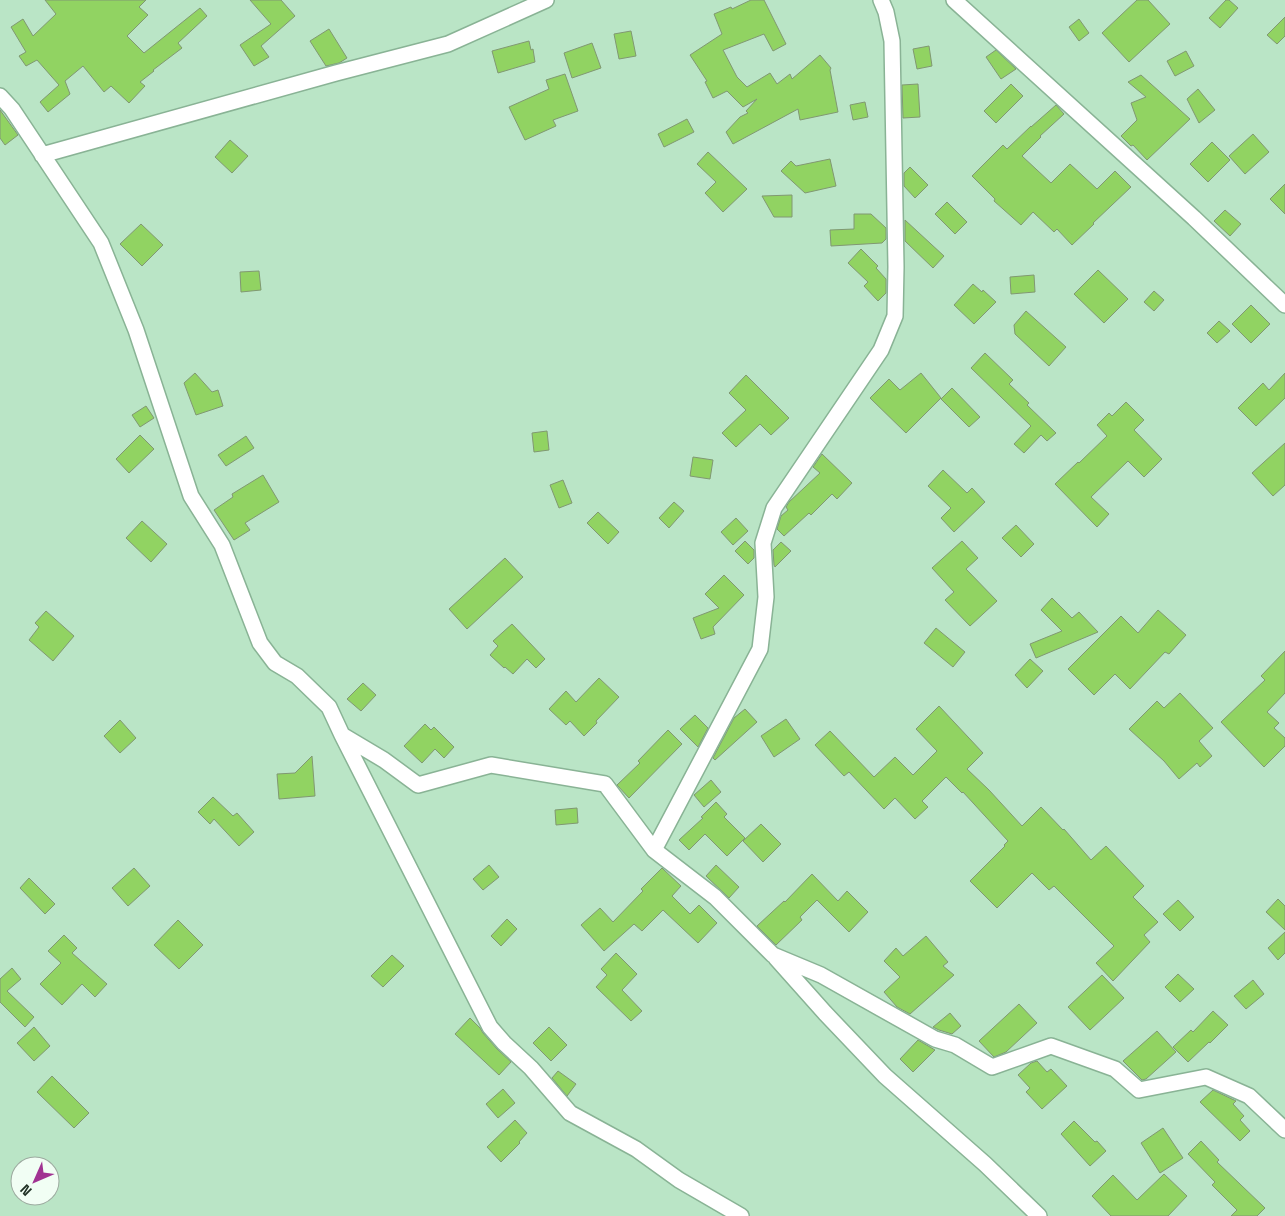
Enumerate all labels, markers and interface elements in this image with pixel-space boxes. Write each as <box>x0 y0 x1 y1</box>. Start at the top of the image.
north arrow <box>10 1156 60 1206</box>
text: N <box>16 1181 35 1200</box>

